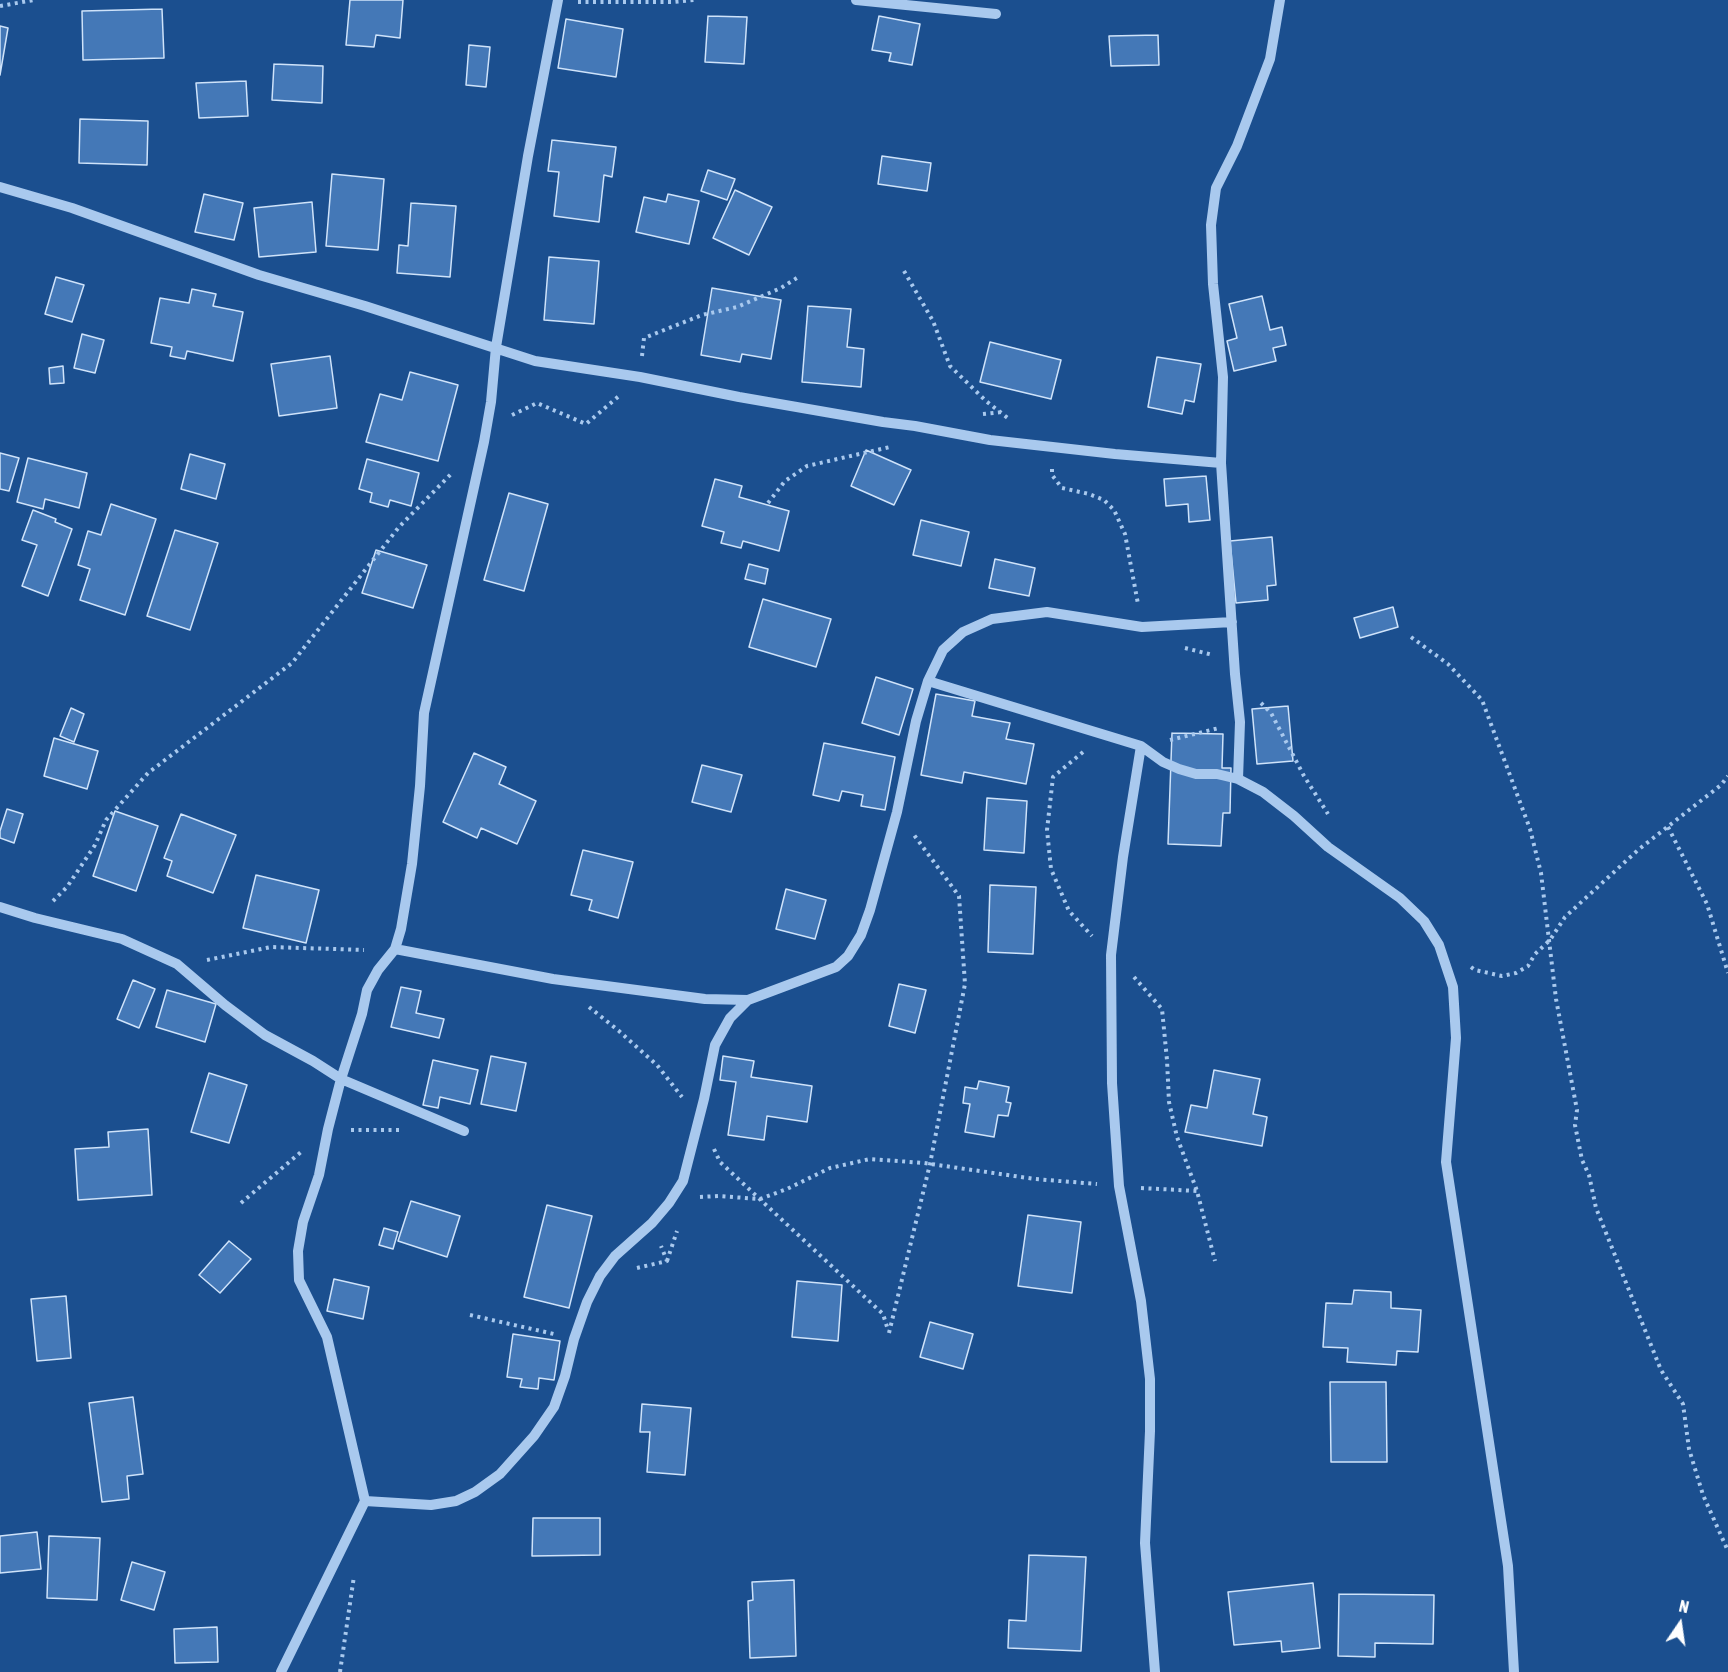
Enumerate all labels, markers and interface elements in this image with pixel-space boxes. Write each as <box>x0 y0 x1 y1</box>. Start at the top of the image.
north arrow <box>1650 1594 1710 1654</box>
text: N <box>1677 1597 1691 1616</box>

